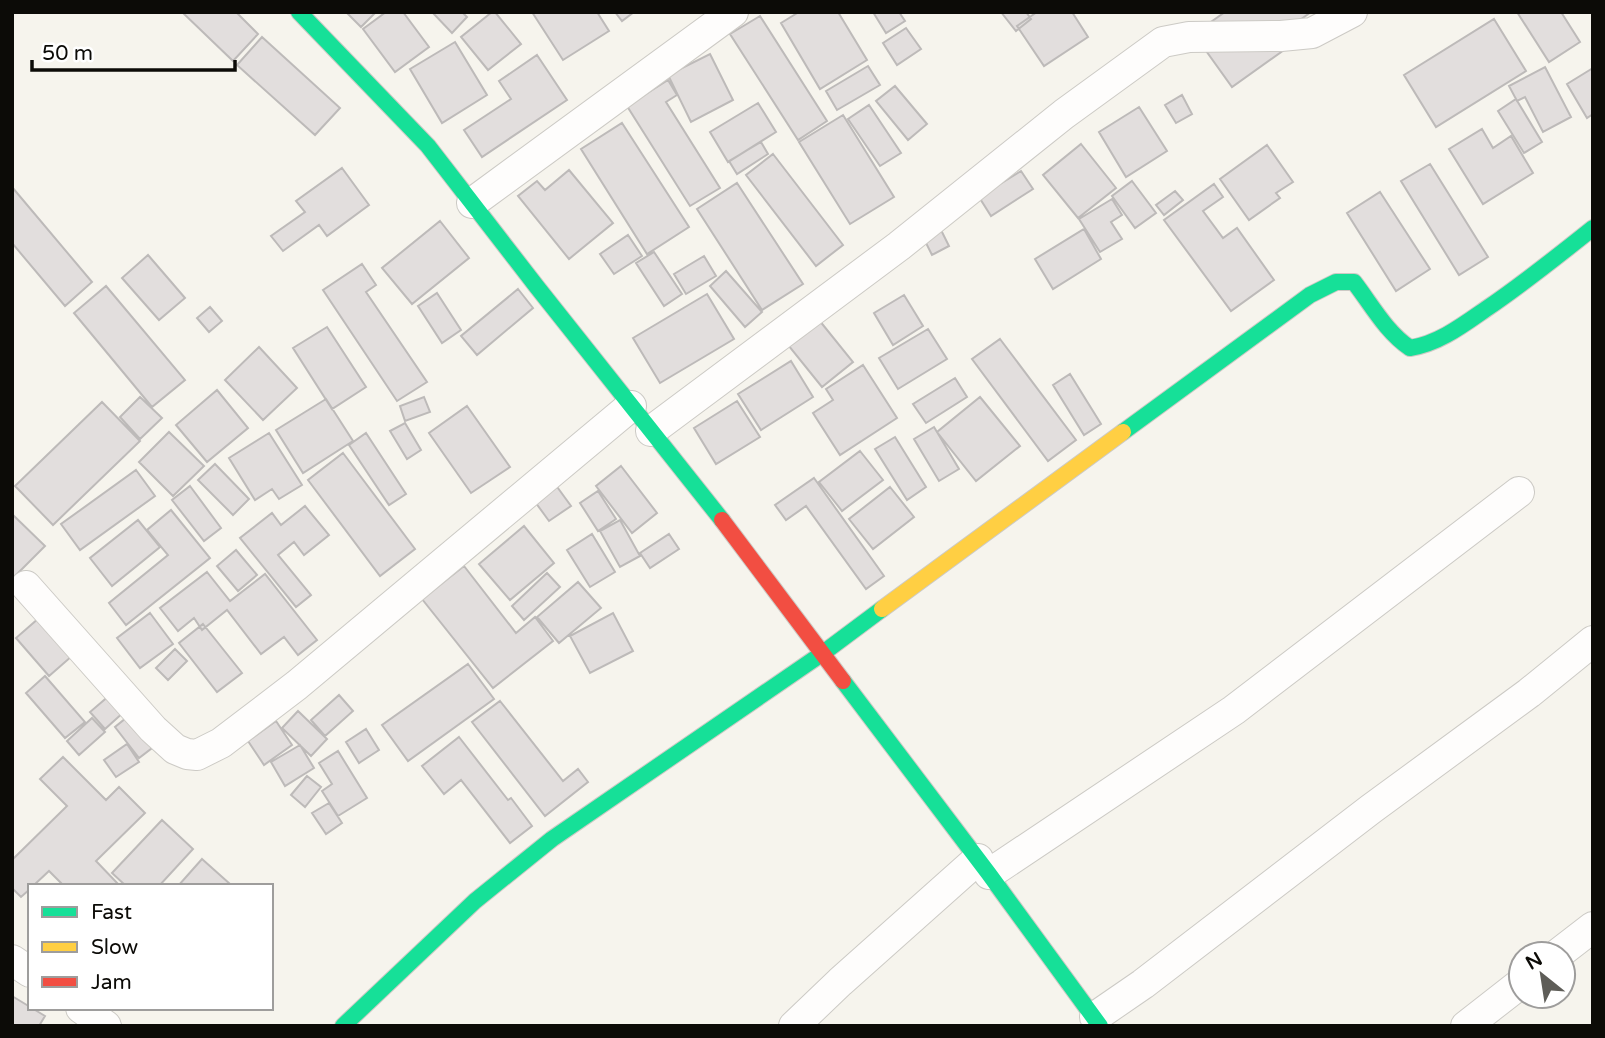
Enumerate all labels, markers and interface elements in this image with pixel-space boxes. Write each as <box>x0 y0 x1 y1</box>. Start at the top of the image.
scale bar <box>32 28 234 72</box>
text: 50 m <box>42 41 93 66</box>
legend <box>28 884 273 1010</box>
text: Fast <box>91 900 132 925</box>
text: Slow <box>91 935 139 960</box>
north arrow <box>1507 940 1577 1010</box>
text: N <box>1522 948 1546 974</box>
text: Jam <box>91 970 132 995</box>

